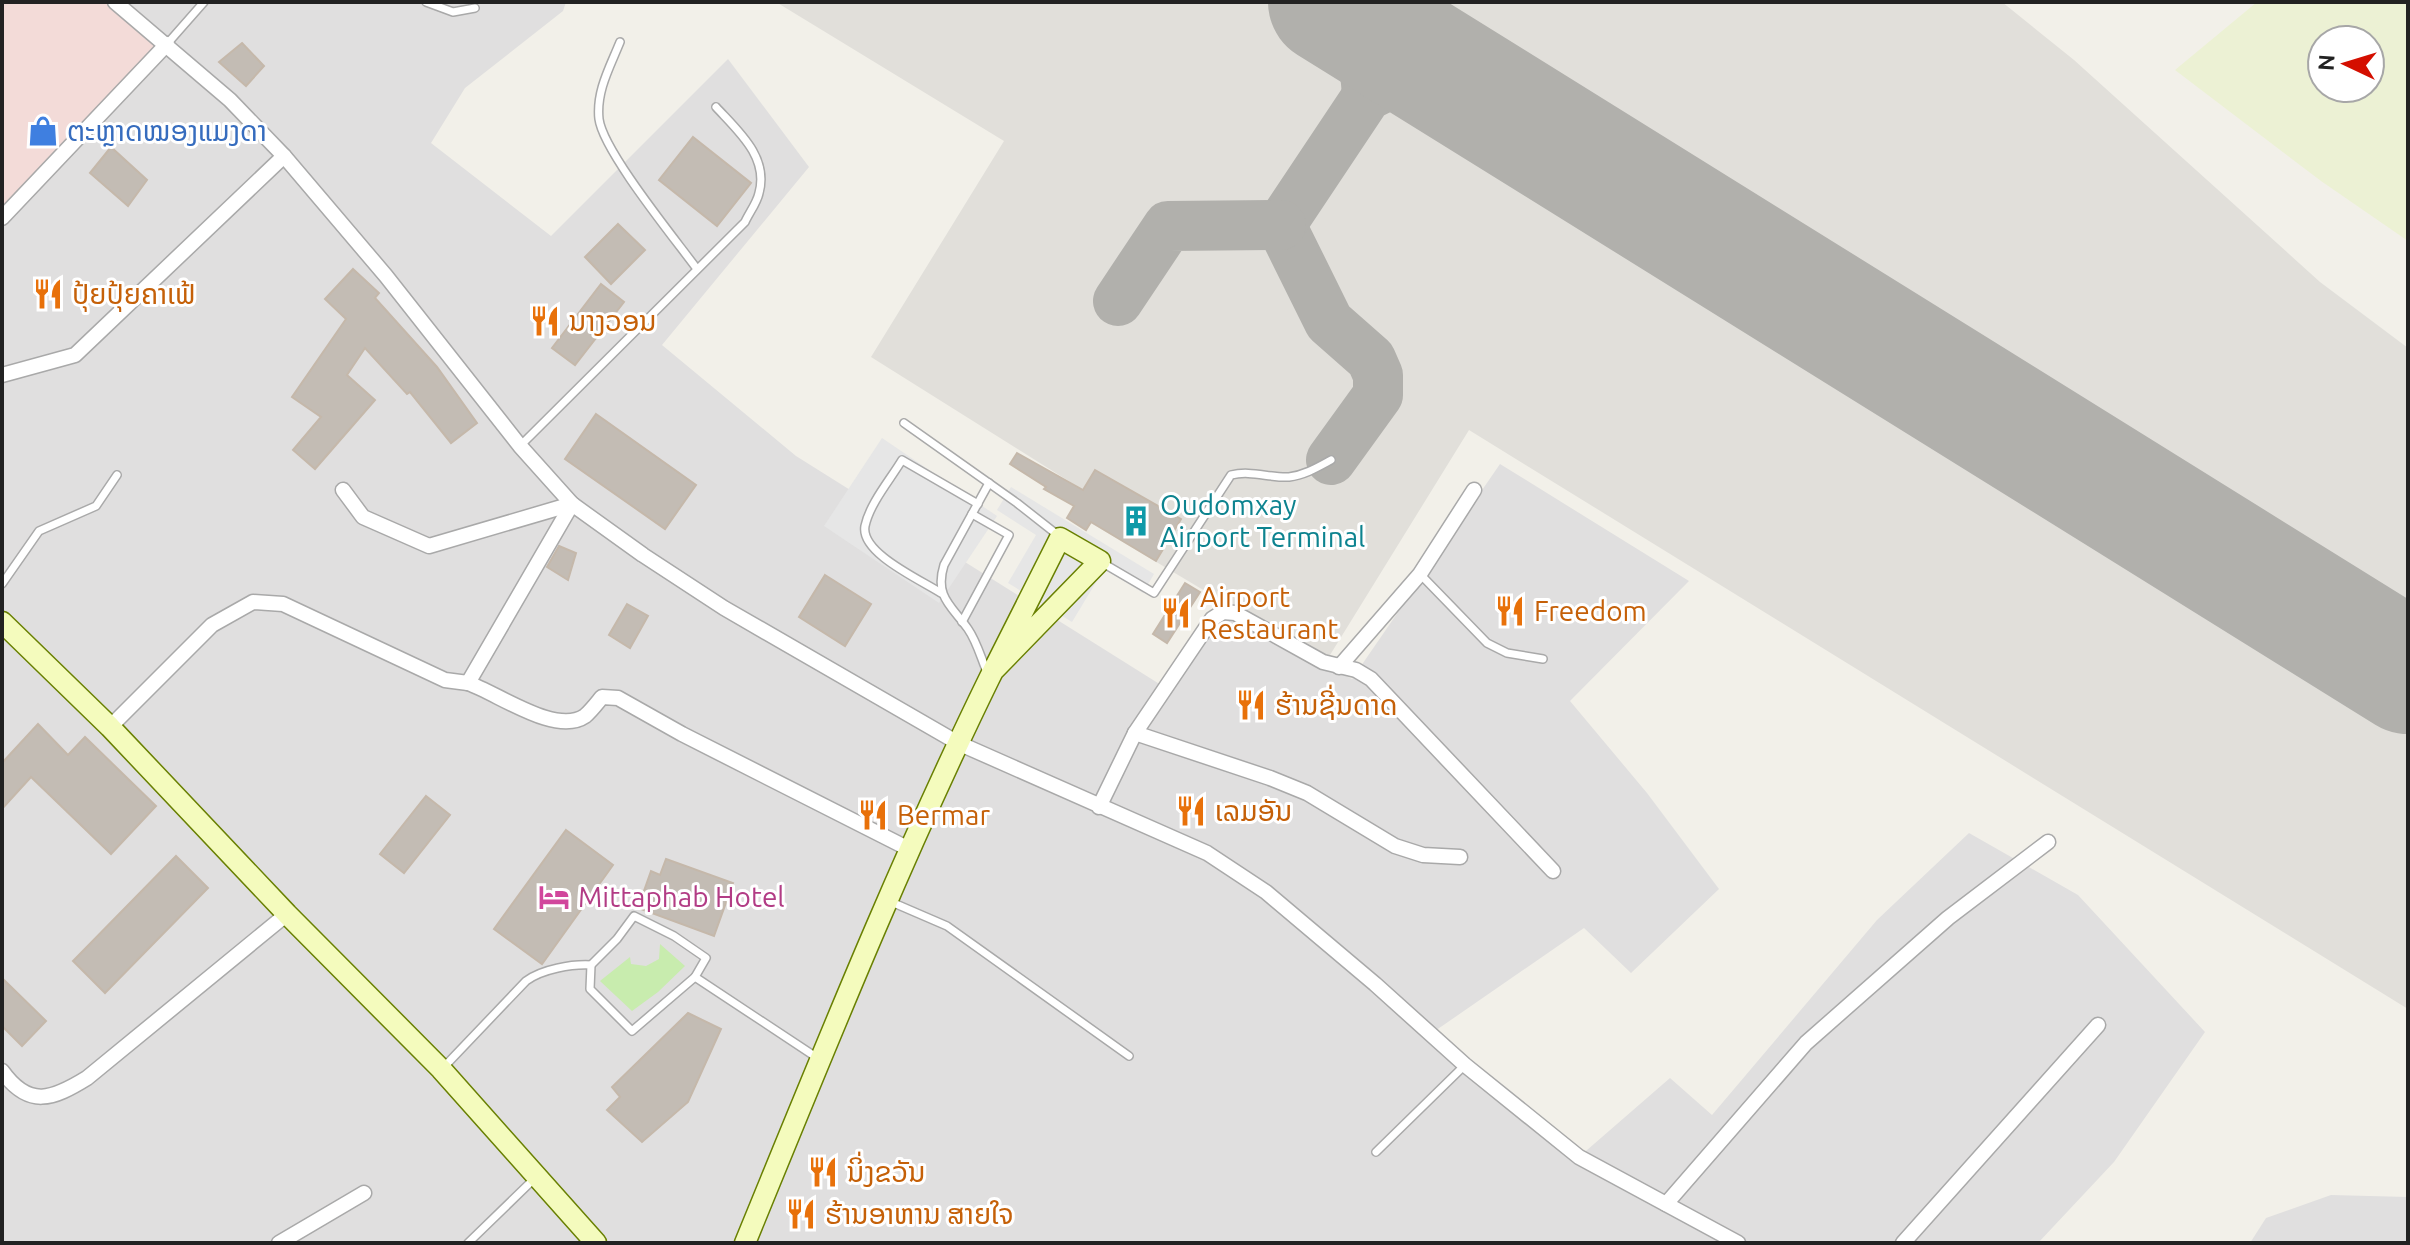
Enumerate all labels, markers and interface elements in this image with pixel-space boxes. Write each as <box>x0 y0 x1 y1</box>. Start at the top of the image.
north arrow <box>2306 24 2386 104</box>
text: N <box>2313 54 2339 72</box>
shop icon: ຕະຫຼາດໝອງແມງດາ <box>26 114 60 148</box>
place label: ຕະຫຼາດໝອງແມງດາ <box>67 115 267 147</box>
restaurant icon: ປຸ້ຍປຸ້ຍຄາເຟ້ <box>31 277 65 311</box>
place label: ປຸ້ຍປຸ້ຍຄາເຟ້ <box>72 278 196 312</box>
restaurant icon: ນາງວອນ <box>528 304 562 338</box>
place label: ນາງວອນ <box>569 305 657 336</box>
place label: Oudomxay Airport Terminal <box>1160 489 1365 552</box>
building icon: Oudomxay Airport Terminal <box>1119 504 1153 538</box>
place label: Airport Restaurant <box>1200 581 1338 644</box>
restaurant icon: Freedom <box>1493 594 1527 628</box>
place label: Freedom <box>1534 595 1647 626</box>
restaurant icon: Airport Restaurant <box>1159 596 1193 630</box>
place label: ຮ້ານຊີ່ນດາດ <box>1275 684 1398 720</box>
restaurant icon: ຮ້ານຊີ່ນດາດ <box>1234 688 1268 722</box>
restaurant icon: ເລມອັນ <box>1174 794 1208 828</box>
place label: ເລມອັນ <box>1215 795 1292 826</box>
restaurant icon: Bermar <box>856 798 890 832</box>
place label: Bermar <box>897 799 990 830</box>
hotel icon: Mittaphab Hotel <box>537 880 571 914</box>
place label: Mittaphab Hotel <box>578 881 785 912</box>
place label: ນິ່ງຂວັນ <box>847 1151 925 1187</box>
restaurant icon: ນິ່ງຂວັນ <box>806 1155 840 1189</box>
restaurant icon: ຮ້ານອາຫານ ສາຍໃຈ <box>784 1197 818 1231</box>
place label: ຮ້ານອາຫານ ສາຍໃຈ <box>825 1198 1014 1229</box>

